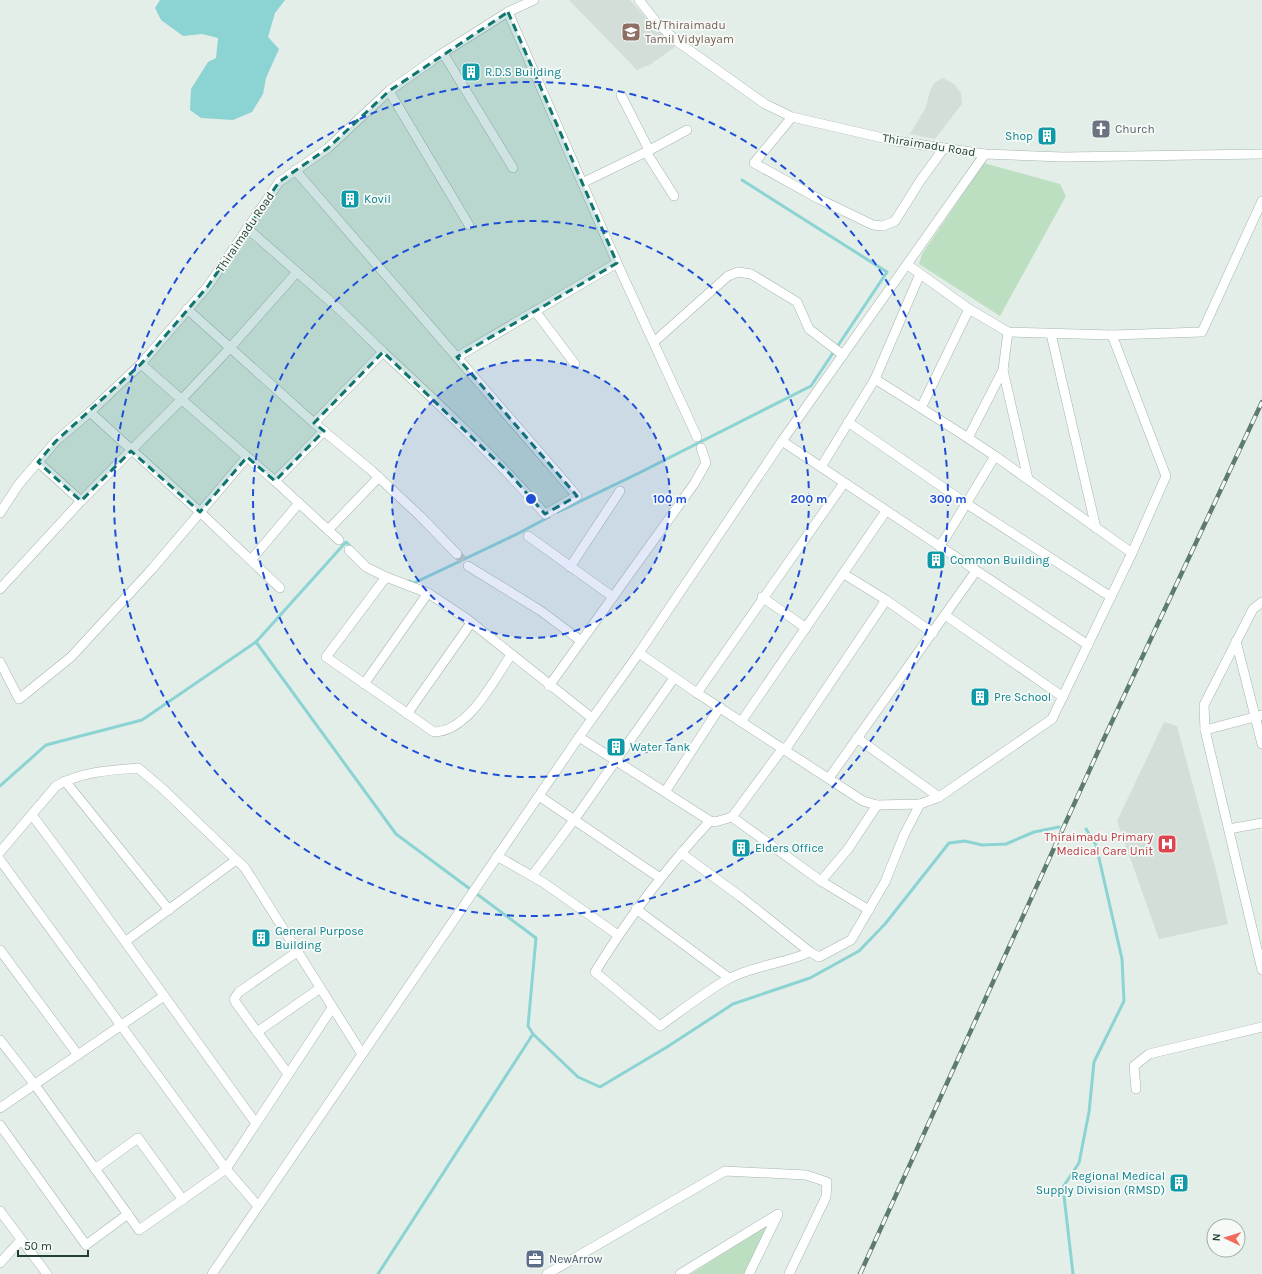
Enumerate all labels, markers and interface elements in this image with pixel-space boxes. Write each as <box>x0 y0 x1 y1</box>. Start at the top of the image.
place label: Bt/Thiraimadu Tamil Vidylayam <box>645 18 734 46</box>
school or university icon: Bt/Thiraimadu Tamil Vidylayam <box>620 21 642 43</box>
building icon: R.D.S Building <box>460 61 482 83</box>
place label: R.D.S Building <box>485 65 561 79</box>
church icon: Church <box>1090 118 1112 140</box>
place label: Church <box>1115 122 1155 136</box>
building icon: Shop <box>1036 125 1058 147</box>
place label: Shop <box>1005 129 1033 143</box>
street label: Thiraimadu Road <box>881 131 977 159</box>
building icon: Kovil <box>339 188 361 210</box>
street label: Thiraimadu Road <box>213 189 277 275</box>
place label: Kovil <box>364 192 391 206</box>
centre of rings <box>524 492 538 506</box>
text: 100 m <box>653 492 687 506</box>
text: 200 m <box>791 492 827 506</box>
text: 300 m <box>929 492 967 506</box>
building icon: Common Building <box>925 549 947 571</box>
place label: Common Building <box>950 553 1050 567</box>
building icon: Pre School <box>969 686 991 708</box>
place label: Pre School <box>994 690 1051 704</box>
building icon: Water Tank <box>605 736 627 758</box>
place label: Water Tank <box>630 740 691 754</box>
place label: Thiraimadu Primary Medical Care Unit <box>1044 830 1153 858</box>
hospital icon: Thiraimadu Primary Medical Care Unit <box>1156 833 1178 855</box>
building icon: Elders Office <box>730 837 752 859</box>
place label: Elders Office <box>755 841 824 855</box>
place label: General Purpose Building <box>275 924 364 952</box>
building icon: General Purpose Building <box>250 927 272 949</box>
place label: Regional Medical Supply Division (RMSD) <box>1036 1169 1165 1197</box>
building icon: Regional Medical Supply Division (RMSD) <box>1168 1172 1190 1194</box>
north arrow <box>1206 1218 1246 1258</box>
scale bar <box>18 1232 88 1258</box>
text: N <box>1210 1233 1223 1242</box>
text: 50 m <box>24 1239 52 1253</box>
office icon: NewArrow <box>524 1248 546 1270</box>
place label: NewArrow <box>549 1252 603 1266</box>

